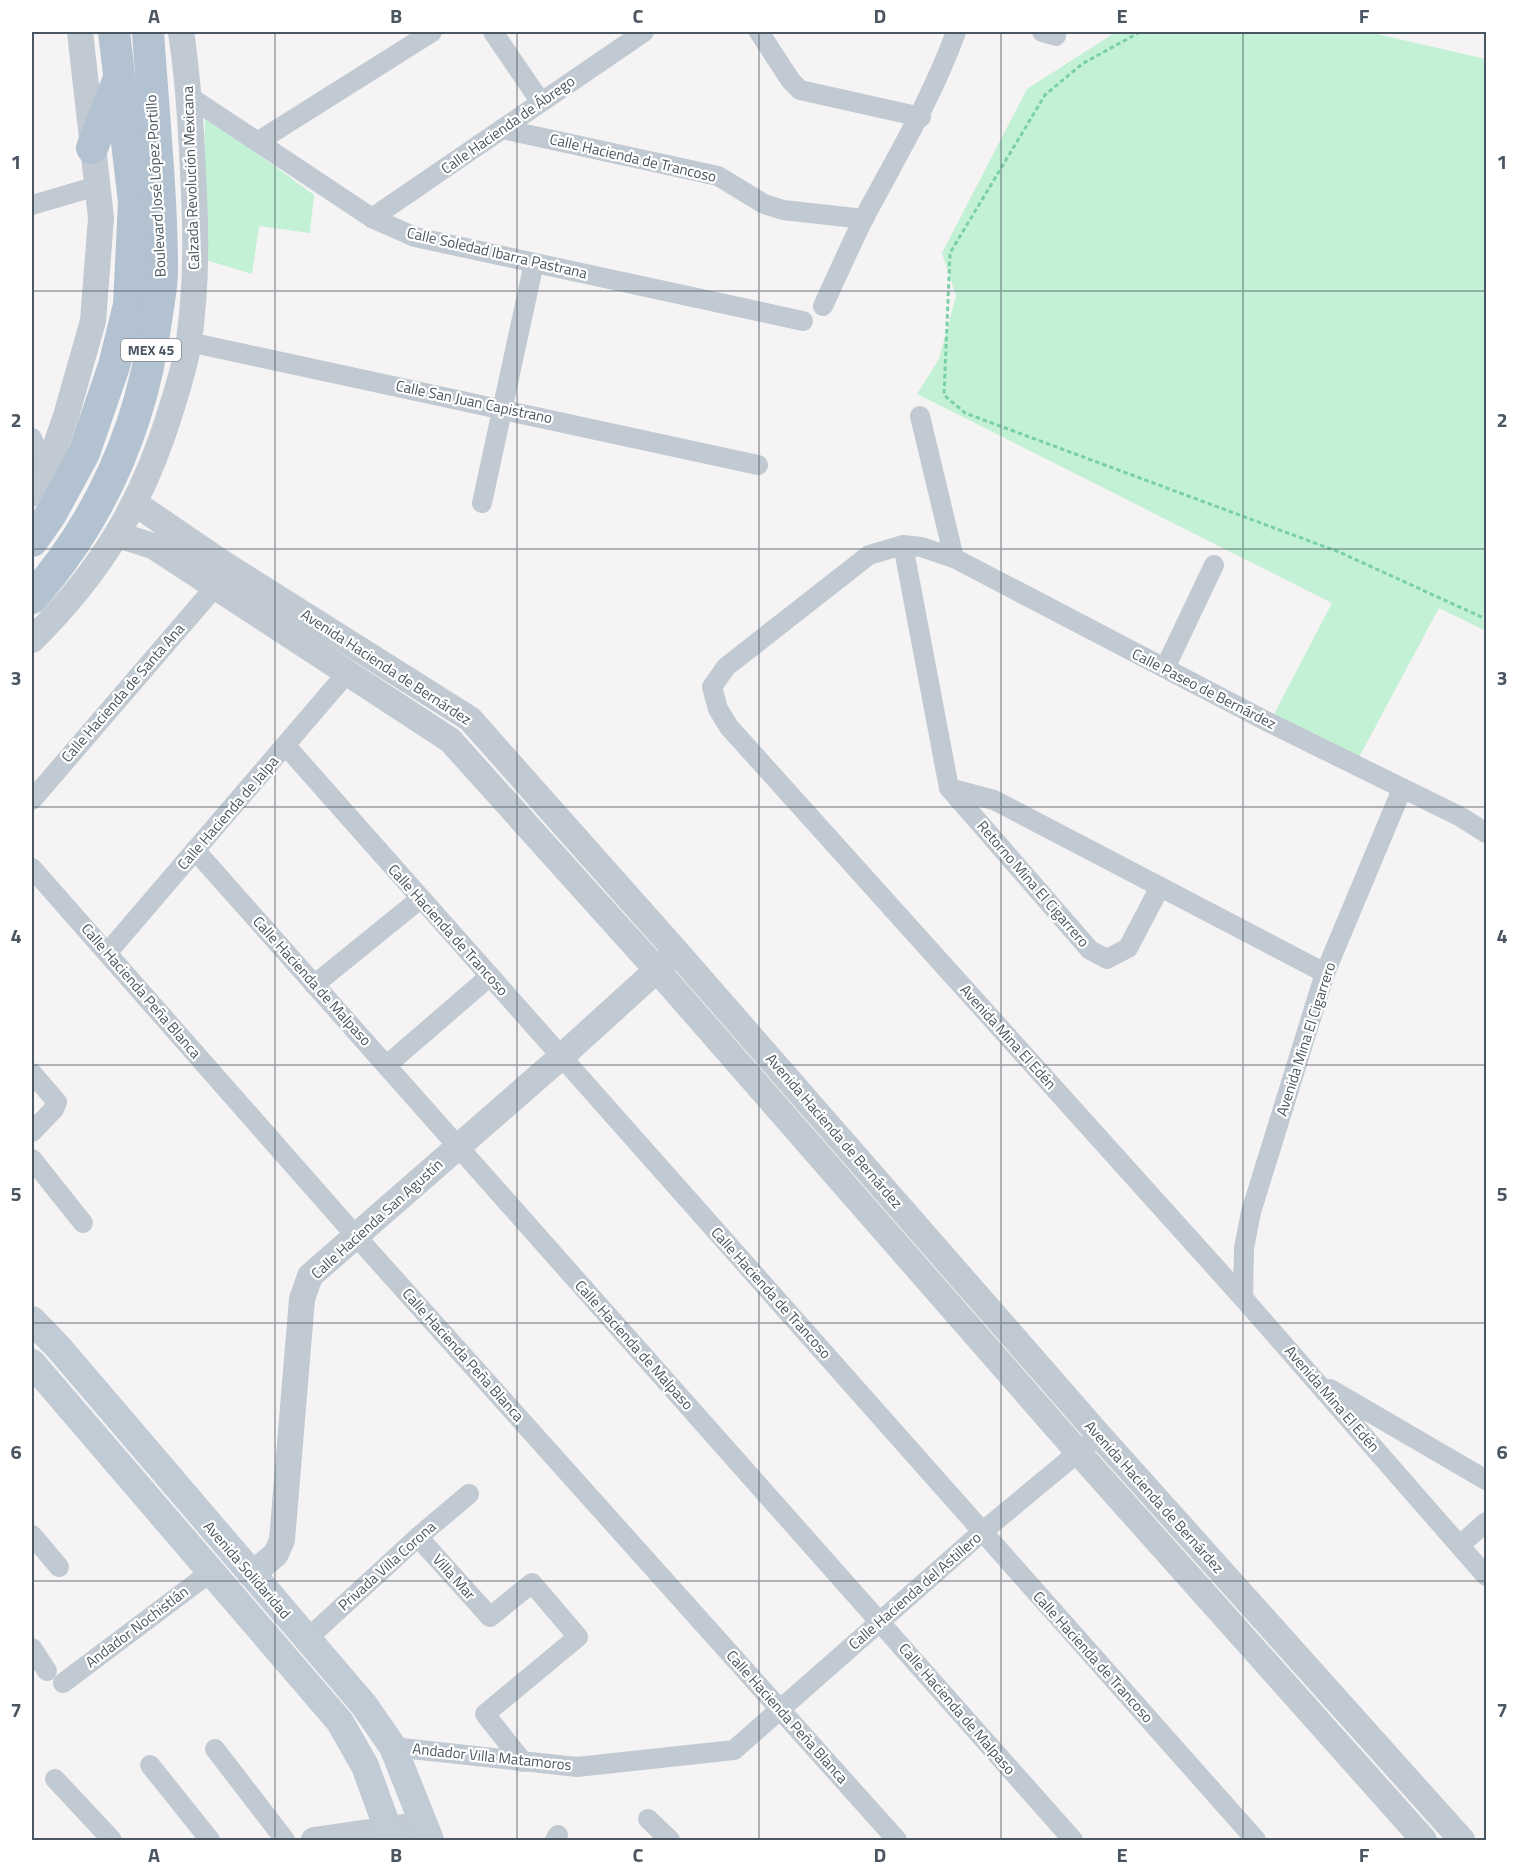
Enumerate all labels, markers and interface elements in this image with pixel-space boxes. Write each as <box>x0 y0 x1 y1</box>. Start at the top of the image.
text: A <box>148 0 160 31</box>
text: B <box>390 0 402 31</box>
text: C <box>633 0 644 31</box>
text: D <box>874 0 886 31</box>
text: E <box>1116 0 1128 31</box>
text: F <box>1359 0 1370 31</box>
street label: Calle Hacienda de Ábrego <box>436 69 580 180</box>
street label: Calzada Revolución Mexicana <box>176 85 205 270</box>
street label: Boulevard José López Portillo <box>139 94 172 278</box>
street label: Calle Hacienda de Trancoso <box>547 127 719 188</box>
text: 1 <box>10 146 22 177</box>
text: 1 <box>1496 146 1508 177</box>
street label: Calle Soledad Ibarra Pastrana <box>405 221 590 285</box>
road number: MEX 45 <box>121 339 181 361</box>
street label: Calle San Juan Capistrano <box>394 374 555 429</box>
text: 2 <box>10 404 22 435</box>
text: 2 <box>1496 404 1508 435</box>
street label: Avenida Hacienda de Bernárdez <box>297 603 476 731</box>
street label: Calle Hacienda de Santa Ana <box>55 617 190 768</box>
street label: Calle Paseo de Bernárdez <box>1128 642 1281 735</box>
text: 3 <box>10 662 22 693</box>
text: 3 <box>1496 662 1508 693</box>
street label: Calle Hacienda de Jalpa <box>171 750 284 875</box>
street label: Retorno Mina El Cigarrero <box>972 815 1095 952</box>
street label: Calle Hacienda de Trancoso <box>383 859 514 1001</box>
street label: Calle Hacienda de Malpaso <box>248 911 377 1051</box>
street label: Calle Hacienda Peña Blanca <box>76 918 207 1064</box>
text: 4 <box>10 920 22 951</box>
text: 4 <box>1496 920 1508 951</box>
street label: Avenida Mina El Cigarrero <box>1270 959 1341 1119</box>
street label: Avenida Mina El Edén <box>955 979 1062 1095</box>
street label: Avenida Hacienda de Bernárdez <box>760 1048 908 1213</box>
street label: Calle Hacienda San Agustín <box>306 1153 448 1284</box>
text: 5 <box>10 1178 22 1209</box>
text: 5 <box>1496 1178 1508 1209</box>
street label: Calle Hacienda de Trancoso <box>706 1222 837 1364</box>
street label: Calle Hacienda de Malpaso <box>570 1275 699 1415</box>
street label: Calle Hacienda Peña Blanca <box>397 1283 530 1427</box>
street label: Avenida Mina El Edén <box>1279 1340 1385 1457</box>
street label: Avenida Hacienda de Bernárdez <box>1079 1415 1230 1578</box>
text: 6 <box>10 1436 22 1467</box>
text: 6 <box>1496 1436 1508 1467</box>
street label: Privada Villa Corona <box>333 1515 441 1616</box>
street label: Avenida Solidaridad <box>198 1516 297 1624</box>
street label: Calle Hacienda del Astillero <box>843 1526 986 1655</box>
street label: Villa Mar <box>427 1549 481 1605</box>
street label: Andador Nochistlán <box>80 1580 193 1673</box>
street label: Calle Hacienda de Trancoso <box>1028 1586 1159 1728</box>
street label: Calle Hacienda de Malpaso <box>894 1638 1021 1780</box>
street label: Calle Hacienda Peña Blanca <box>721 1645 854 1789</box>
text: 7 <box>10 1694 22 1725</box>
text: 7 <box>1496 1694 1508 1725</box>
street label: Andador Villa Matamoros <box>411 1737 573 1776</box>
text: A <box>148 1839 160 1870</box>
text: B <box>390 1839 402 1870</box>
text: C <box>633 1839 644 1870</box>
text: D <box>874 1839 886 1870</box>
text: E <box>1116 1839 1128 1870</box>
text: F <box>1359 1839 1370 1870</box>

